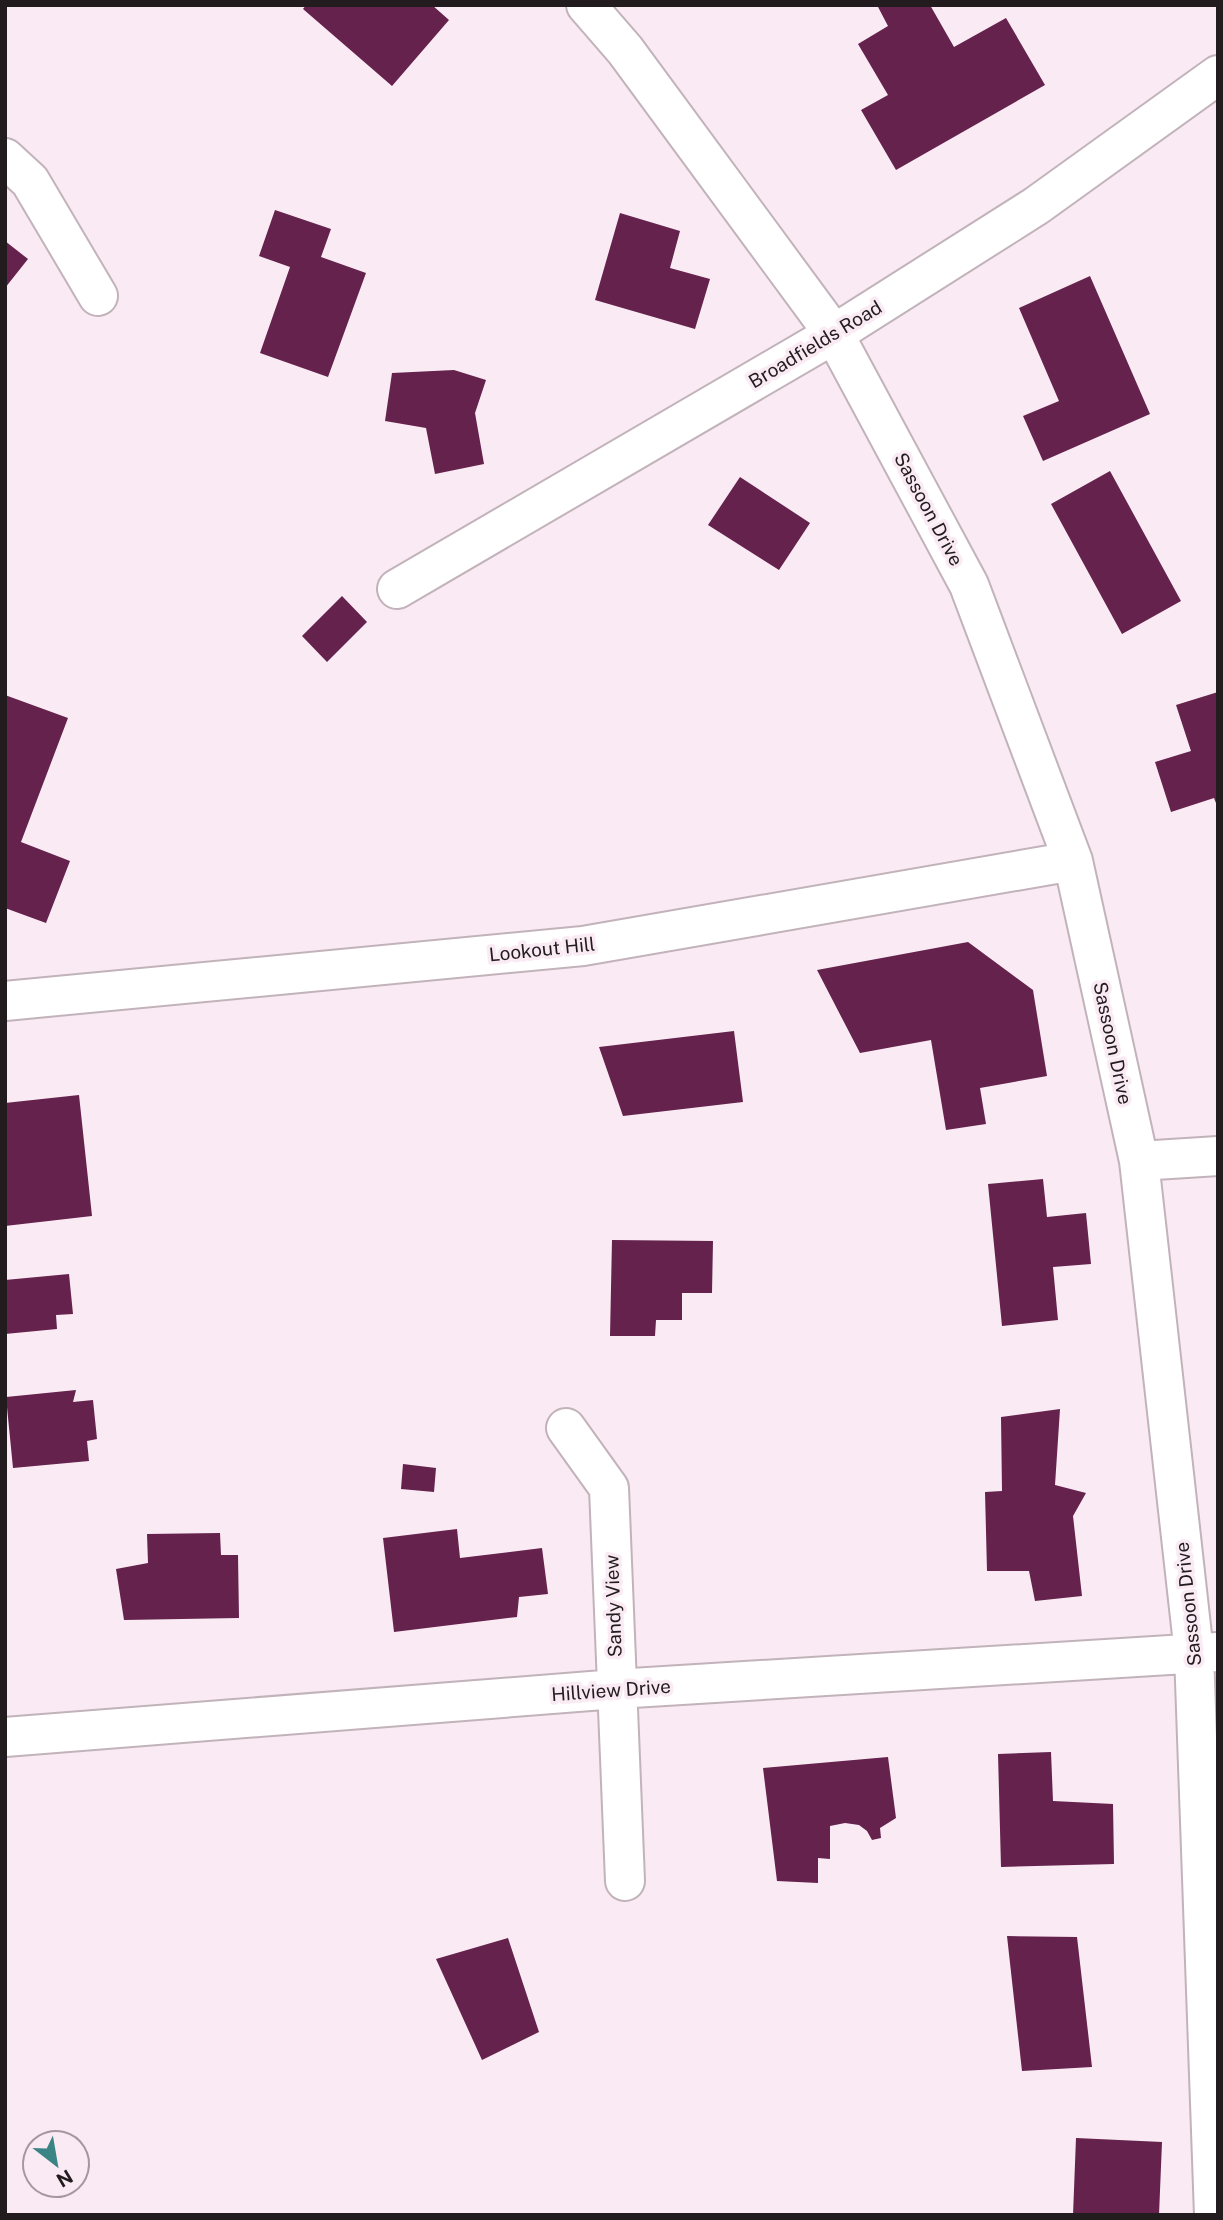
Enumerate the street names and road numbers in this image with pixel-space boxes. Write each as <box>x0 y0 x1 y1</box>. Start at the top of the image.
street label: Broadfields Road <box>745 296 885 392</box>
street label: Sassoon Drive <box>890 449 968 569</box>
street label: Lookout Hill <box>488 932 596 966</box>
street label: Sassoon Drive <box>1089 980 1137 1106</box>
street label: Sassoon Drive <box>1171 1541 1205 1667</box>
street label: Sandy View <box>600 1554 626 1658</box>
street label: Hillview Drive <box>550 1675 672 1705</box>

